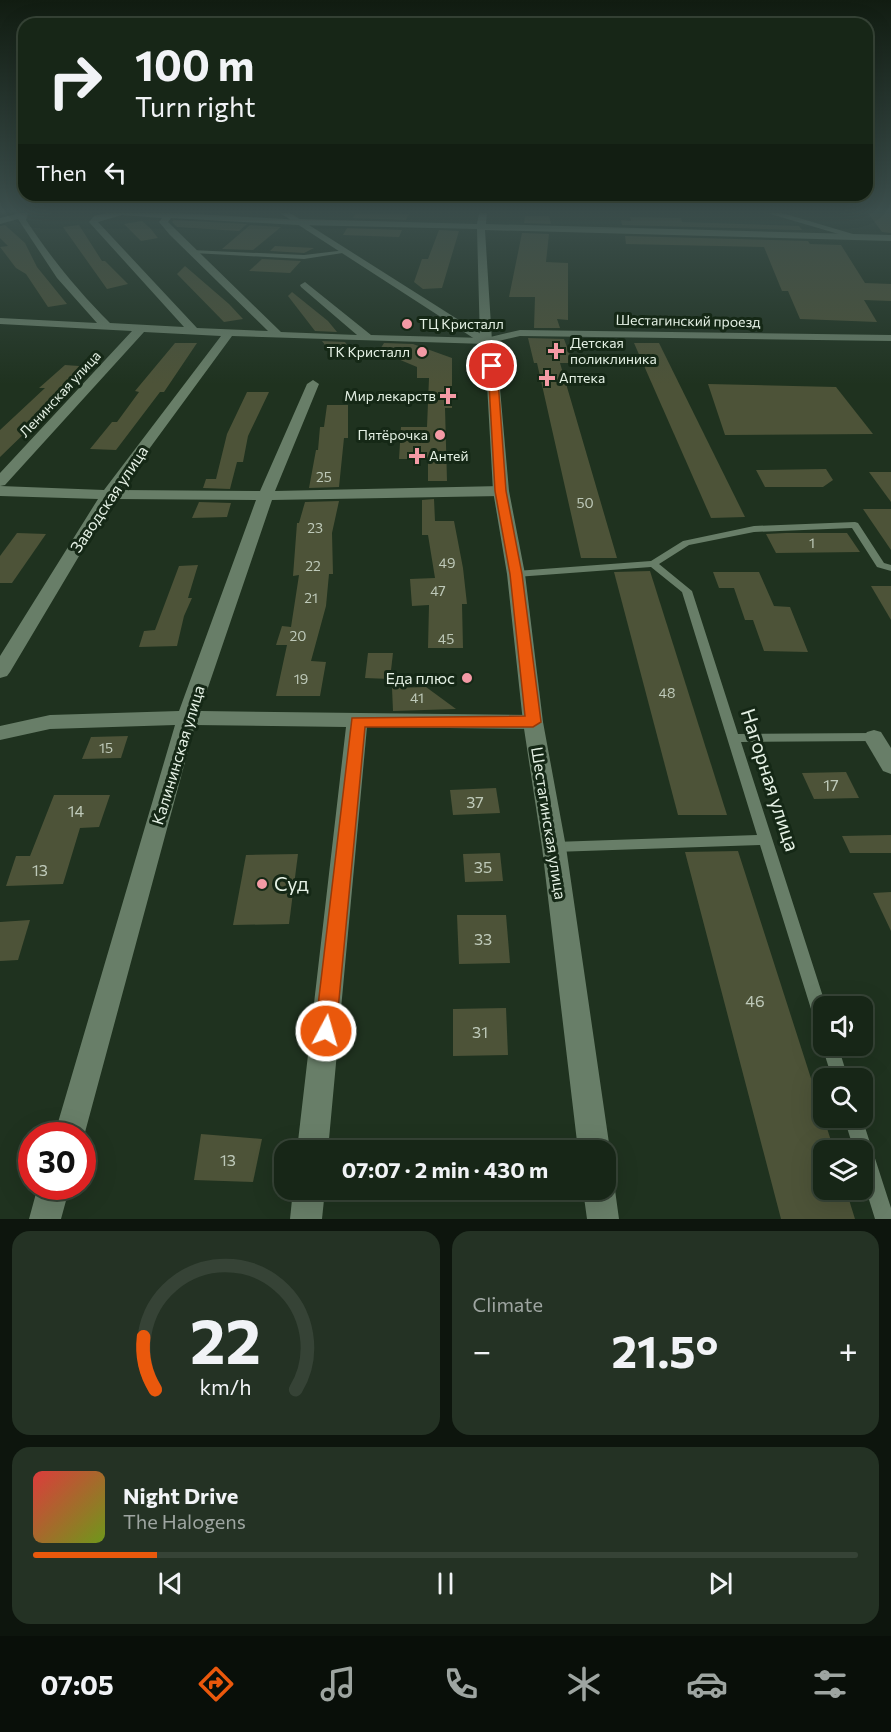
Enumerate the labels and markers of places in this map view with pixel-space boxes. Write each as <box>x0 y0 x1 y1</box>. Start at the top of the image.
place label: ТЦ Кристалл <box>419 315 504 332</box>
marker: ТЦ Кристалл <box>400 317 414 331</box>
place label: Детская поликлиника <box>570 334 657 367</box>
pin <box>466 340 517 391</box>
marker: Детская поликлиника <box>547 342 565 360</box>
place label: ТК Кристалл <box>326 343 410 360</box>
marker: ТК Кристалл <box>415 345 429 359</box>
place label: Аптека <box>559 369 605 386</box>
marker: Аптека <box>540 371 554 385</box>
place label: Мир лекарств <box>344 387 436 404</box>
marker: Мир лекарств <box>441 389 455 403</box>
place label: Пятёрочка <box>358 426 428 443</box>
marker: Пятёрочка <box>433 428 447 442</box>
place label: Антей <box>429 447 469 464</box>
marker: Антей <box>410 449 424 463</box>
place label: Еда плюс <box>385 668 455 687</box>
marker: Еда плюс <box>460 671 474 685</box>
place label: Суд <box>274 871 309 895</box>
marker: Суд <box>255 877 269 891</box>

